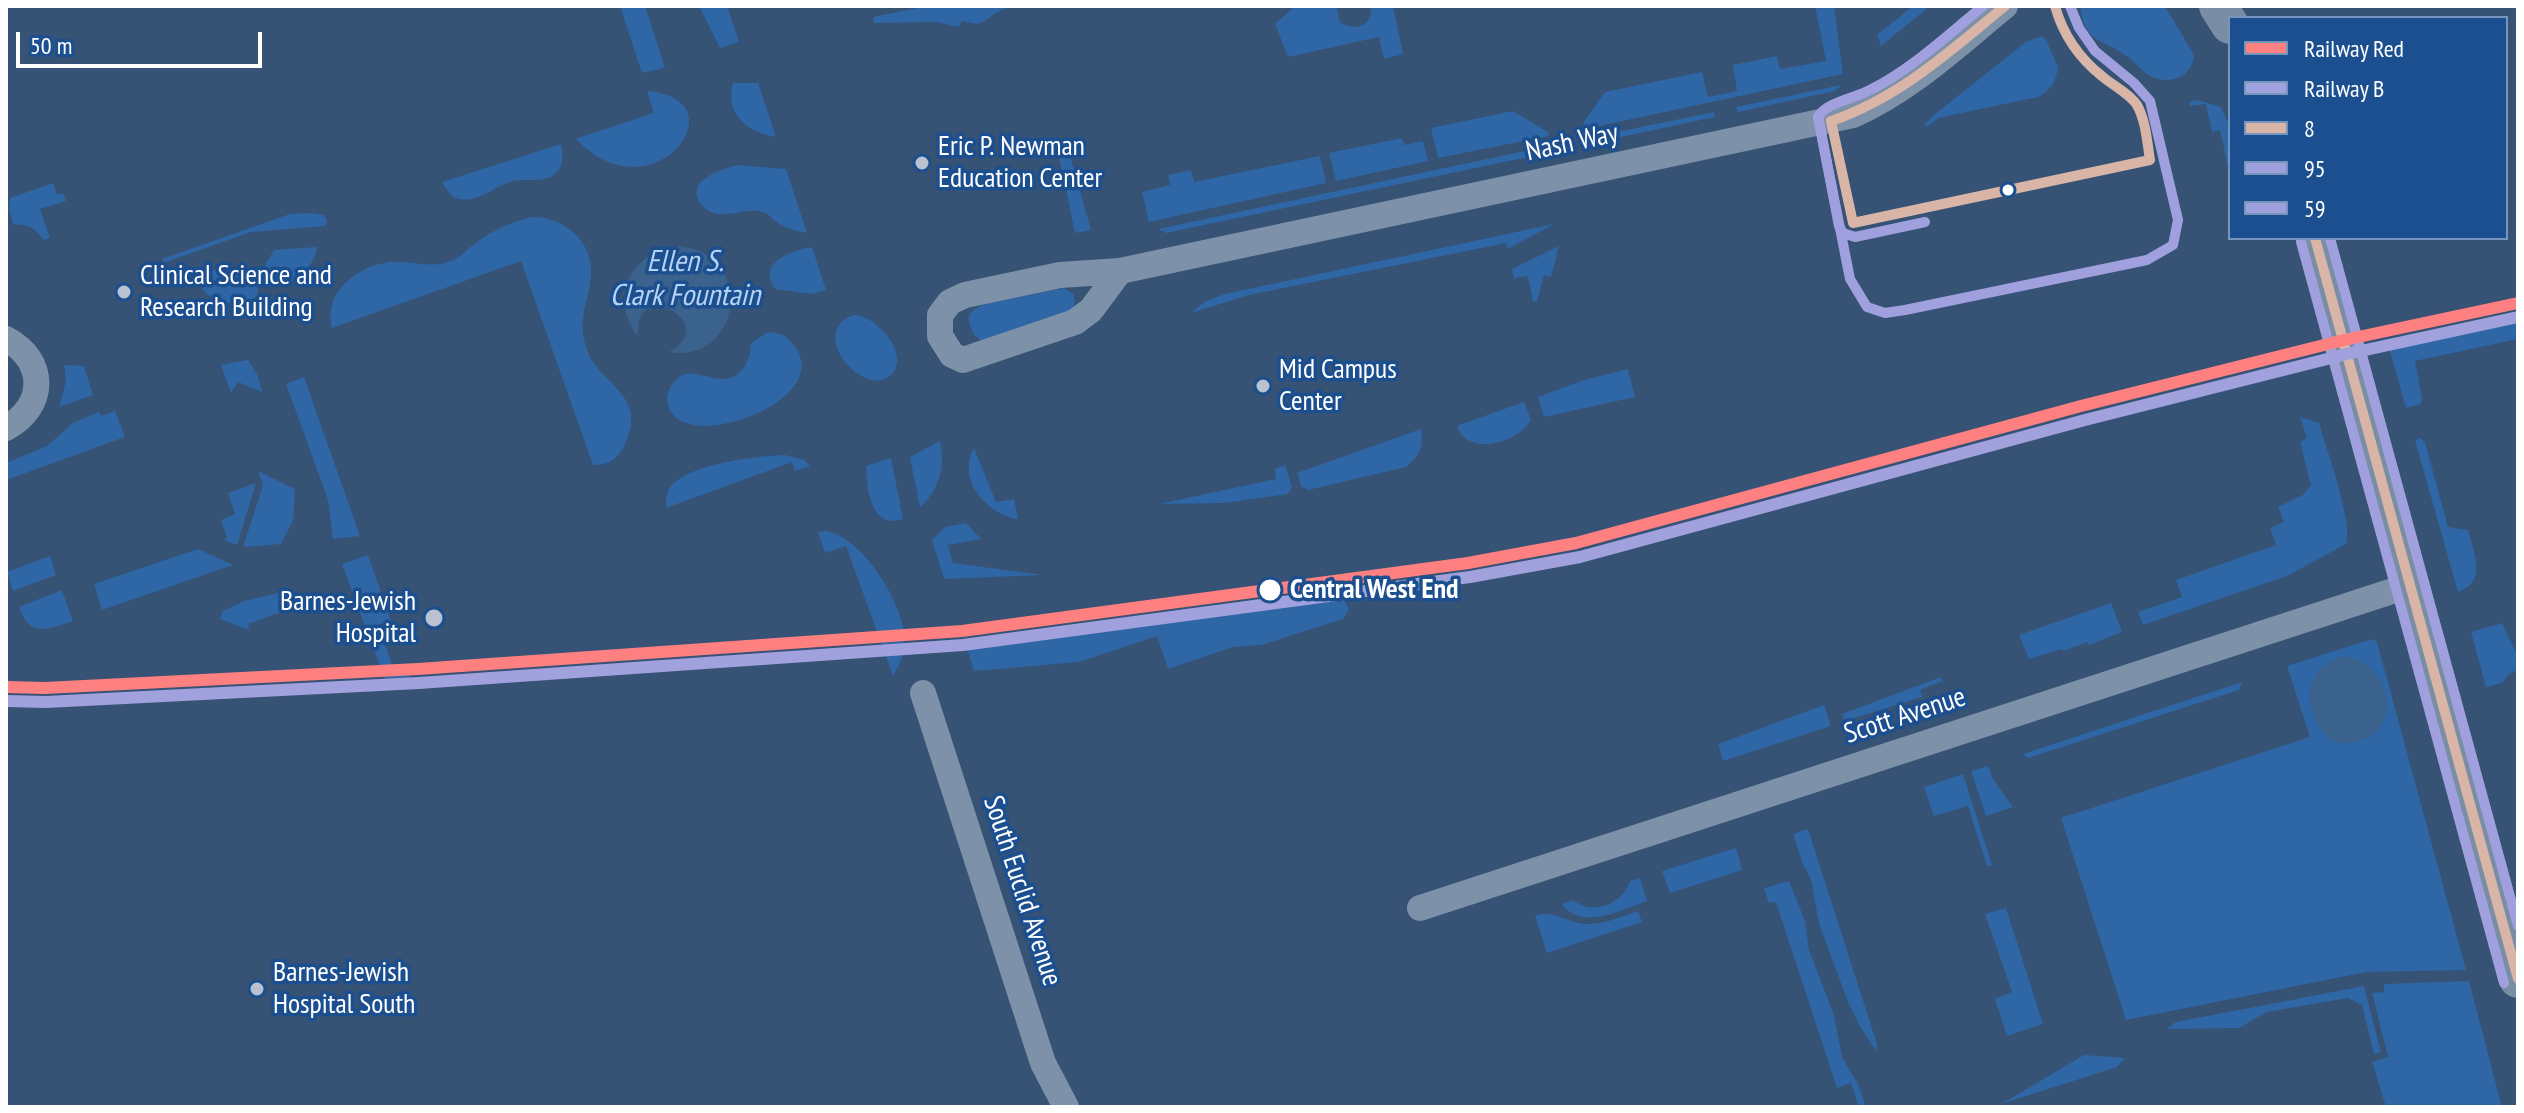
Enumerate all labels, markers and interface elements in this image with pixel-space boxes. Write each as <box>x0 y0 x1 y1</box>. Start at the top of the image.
scale bar <box>20 16 266 66</box>
legend <box>2228 16 2508 240</box>
text: 50 m <box>30 30 72 61</box>
text: Railway Red <box>2304 33 2404 64</box>
text: Railway B <box>2304 73 2384 104</box>
text: 8 <box>2304 113 2315 144</box>
street label: Nash Way <box>1523 117 1621 169</box>
place label: Eric P. Newman Education Center <box>938 130 1102 196</box>
text: 95 <box>2304 153 2326 184</box>
marker: Eric P. Newman Education Center <box>913 154 931 172</box>
unlabelled marker <box>2000 182 2016 198</box>
text: 59 <box>2304 193 2326 224</box>
water label: Ellen S. Clark Fountain <box>610 244 760 314</box>
place label: Clinical Science and Research Building <box>140 259 332 325</box>
marker: Clinical Science and Research Building <box>115 283 133 301</box>
place label: Mid Campus Center <box>1279 353 1397 419</box>
marker: Mid Campus Center <box>1254 377 1272 395</box>
place label: Central West End <box>1290 573 1459 607</box>
marker: Central West End <box>1257 577 1283 603</box>
place label: Barnes-Jewish Hospital <box>280 585 416 651</box>
marker: Barnes-Jewish Hospital <box>423 607 445 629</box>
street label: Scott Avenue <box>1840 681 1970 751</box>
street label: South Euclid Avenue <box>975 792 1069 990</box>
place label: Barnes-Jewish Hospital South <box>273 956 415 1022</box>
marker: Barnes-Jewish Hospital South <box>248 980 266 998</box>

